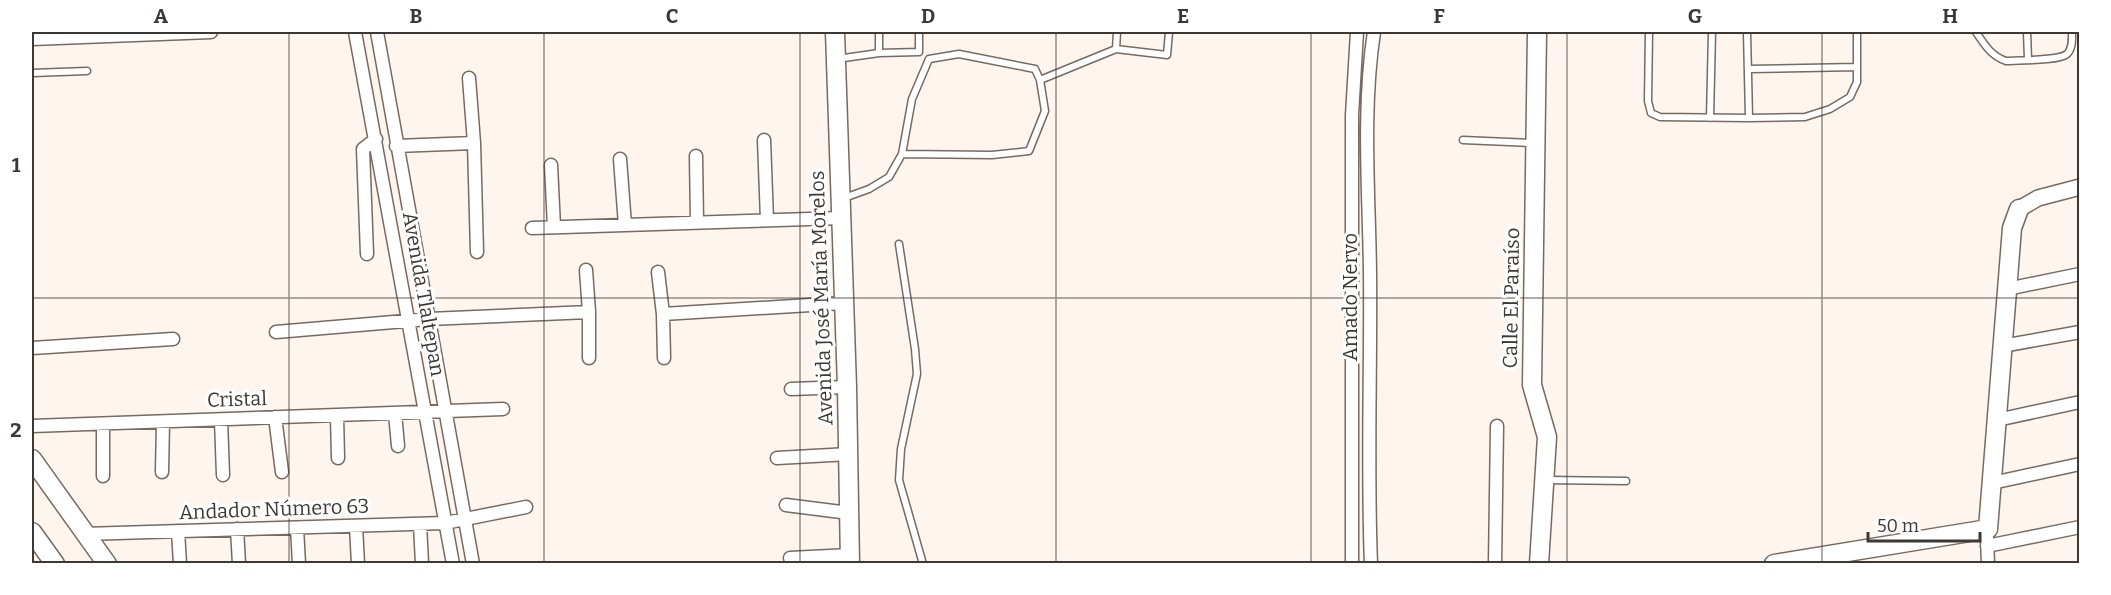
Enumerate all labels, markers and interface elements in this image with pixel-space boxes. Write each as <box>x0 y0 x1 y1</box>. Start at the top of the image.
text: A <box>154 4 169 28</box>
text: B <box>410 4 423 28</box>
text: C <box>666 4 678 28</box>
text: D <box>921 4 935 28</box>
text: E <box>1177 4 1189 28</box>
text: F <box>1433 4 1445 28</box>
text: G <box>1688 4 1702 28</box>
text: H <box>1942 4 1958 28</box>
text: 1 <box>12 153 21 177</box>
street label: Avenida José María Morelos <box>805 170 837 426</box>
street label: Avenida Tlaltepan <box>398 210 450 378</box>
street label: Calle El Paraíso <box>1498 228 1524 368</box>
street label: Amado Nervo <box>1338 233 1362 361</box>
street label: Cristal <box>207 386 268 412</box>
text: 2 <box>10 418 22 442</box>
street label: Andador Número 63 <box>179 494 369 524</box>
scale bar <box>1868 505 1980 543</box>
text: 50 m <box>1877 515 1919 537</box>

